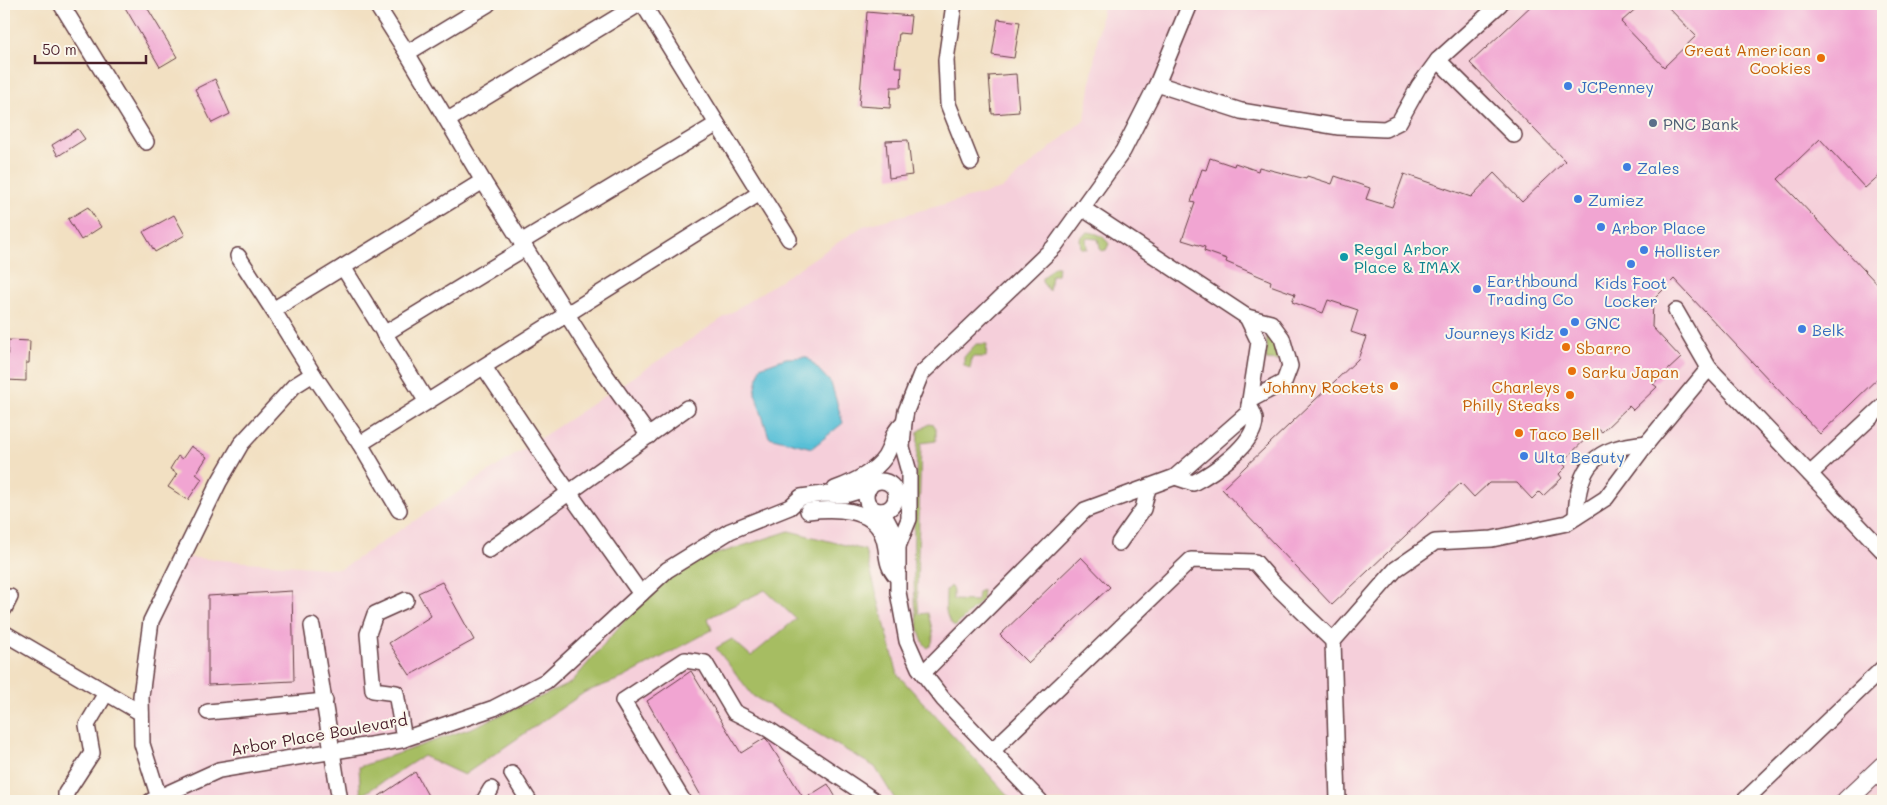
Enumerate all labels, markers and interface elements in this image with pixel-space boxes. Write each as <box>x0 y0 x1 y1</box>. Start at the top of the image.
scale bar <box>35 32 146 64</box>
text: 50 m <box>42 39 77 59</box>
place label: Great American Cookies <box>1684 39 1811 78</box>
marker: Great American Cookies <box>1815 52 1827 64</box>
place label: JCPenney <box>1578 76 1654 97</box>
marker: JCPenney <box>1562 80 1574 92</box>
place label: PNC Bank <box>1663 113 1738 134</box>
marker: PNC Bank <box>1647 117 1659 129</box>
place label: Zales <box>1637 157 1679 178</box>
marker: Zales <box>1621 161 1633 173</box>
place label: Zumiez <box>1588 189 1644 210</box>
marker: Zumiez <box>1572 193 1584 205</box>
place label: Arbor Place <box>1611 217 1706 238</box>
marker: Arbor Place <box>1595 221 1607 233</box>
place label: Regal Arbor Place & IMAX <box>1354 238 1460 277</box>
place label: Hollister <box>1654 240 1721 261</box>
marker: Hollister <box>1638 244 1650 256</box>
marker: Regal Arbor Place & IMAX <box>1338 251 1350 263</box>
marker: Kids Foot Locker <box>1625 258 1637 270</box>
place label: Earthbound Trading Co <box>1487 270 1578 309</box>
place label: Kids Foot Locker <box>1595 272 1667 311</box>
marker: Earthbound Trading Co <box>1471 283 1483 295</box>
place label: GNC <box>1585 312 1620 333</box>
marker: GNC <box>1569 316 1581 328</box>
place label: Belk <box>1812 319 1844 340</box>
place label: Journeys Kidz <box>1445 322 1554 343</box>
marker: Belk <box>1796 323 1808 335</box>
marker: Journeys Kidz <box>1558 326 1570 338</box>
place label: Sbarro <box>1576 337 1631 358</box>
marker: Sbarro <box>1560 341 1572 353</box>
place label: Sarku Japan <box>1582 361 1679 382</box>
marker: Sarku Japan <box>1566 365 1578 377</box>
place label: Johnny Rockets <box>1263 376 1384 397</box>
place label: Charleys Philly Steaks <box>1463 376 1560 415</box>
marker: Johnny Rockets <box>1388 380 1400 392</box>
marker: Charleys Philly Steaks <box>1564 389 1576 401</box>
place label: Taco Bell <box>1529 423 1600 444</box>
marker: Taco Bell <box>1513 427 1525 439</box>
place label: Ulta Beauty <box>1534 446 1625 467</box>
marker: Ulta Beauty <box>1518 450 1530 462</box>
street label: Arbor Place Boulevard <box>229 708 409 760</box>

